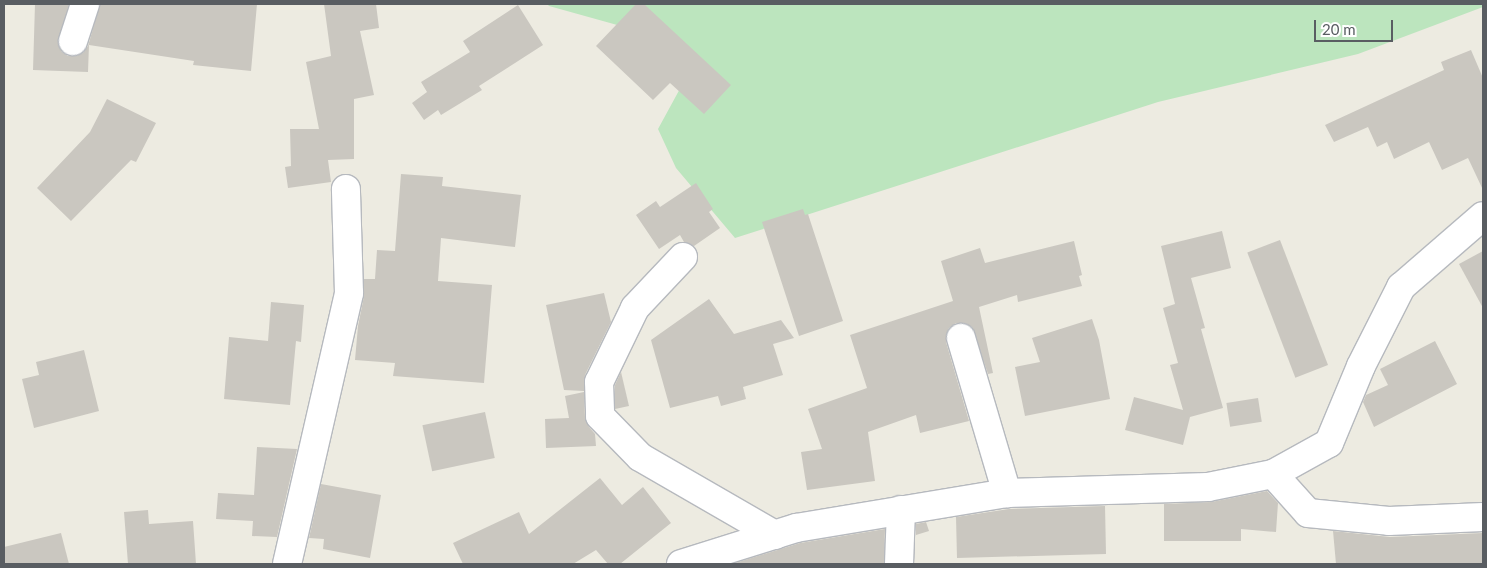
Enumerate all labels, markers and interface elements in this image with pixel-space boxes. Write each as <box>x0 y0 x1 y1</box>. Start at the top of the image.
scale bar <box>1317 10 1396 42</box>
text: 20 m <box>1322 20 1356 38</box>

